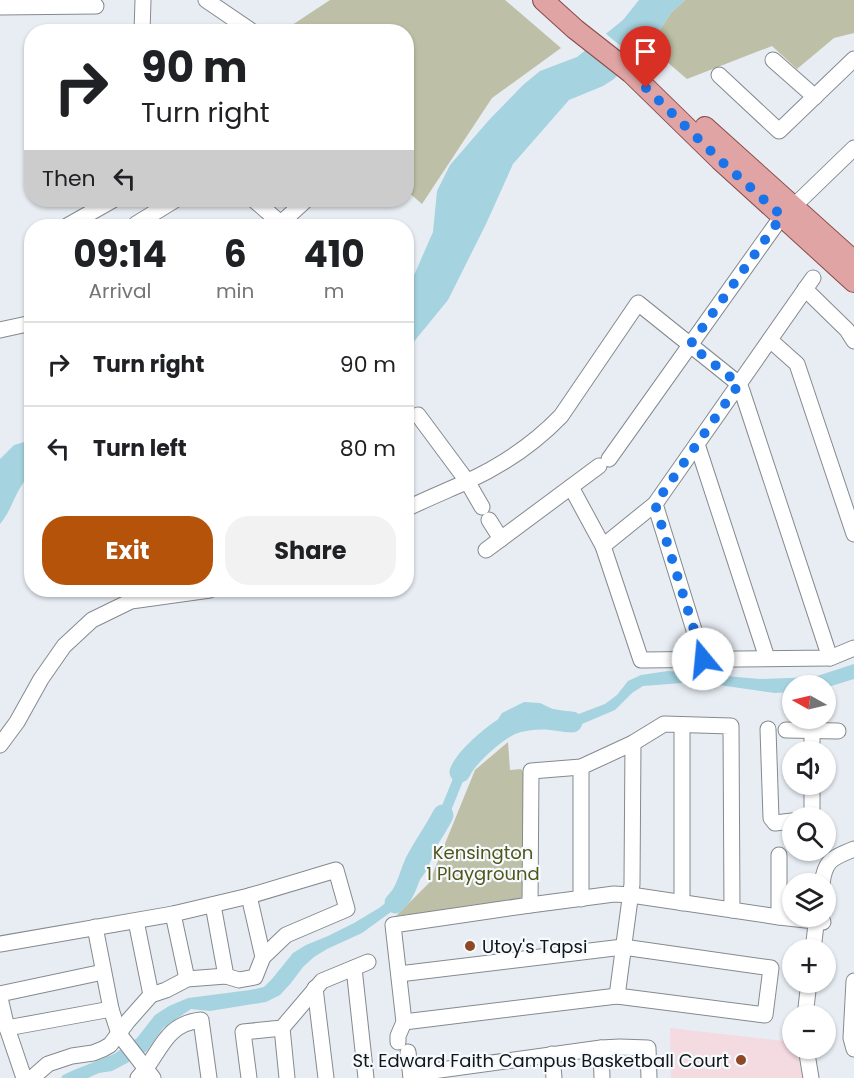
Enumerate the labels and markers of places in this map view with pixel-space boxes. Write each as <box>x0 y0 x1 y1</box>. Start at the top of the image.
pin <box>620 26 671 88</box>
place label: Utoy's Tapsi <box>482 934 587 959</box>
marker: Utoy's Tapsi <box>463 939 477 953</box>
place label: St. Edward Faith Campus Basketball Court <box>352 1048 729 1073</box>
marker: St. Edward Faith Campus Basketball Court <box>734 1053 748 1067</box>

